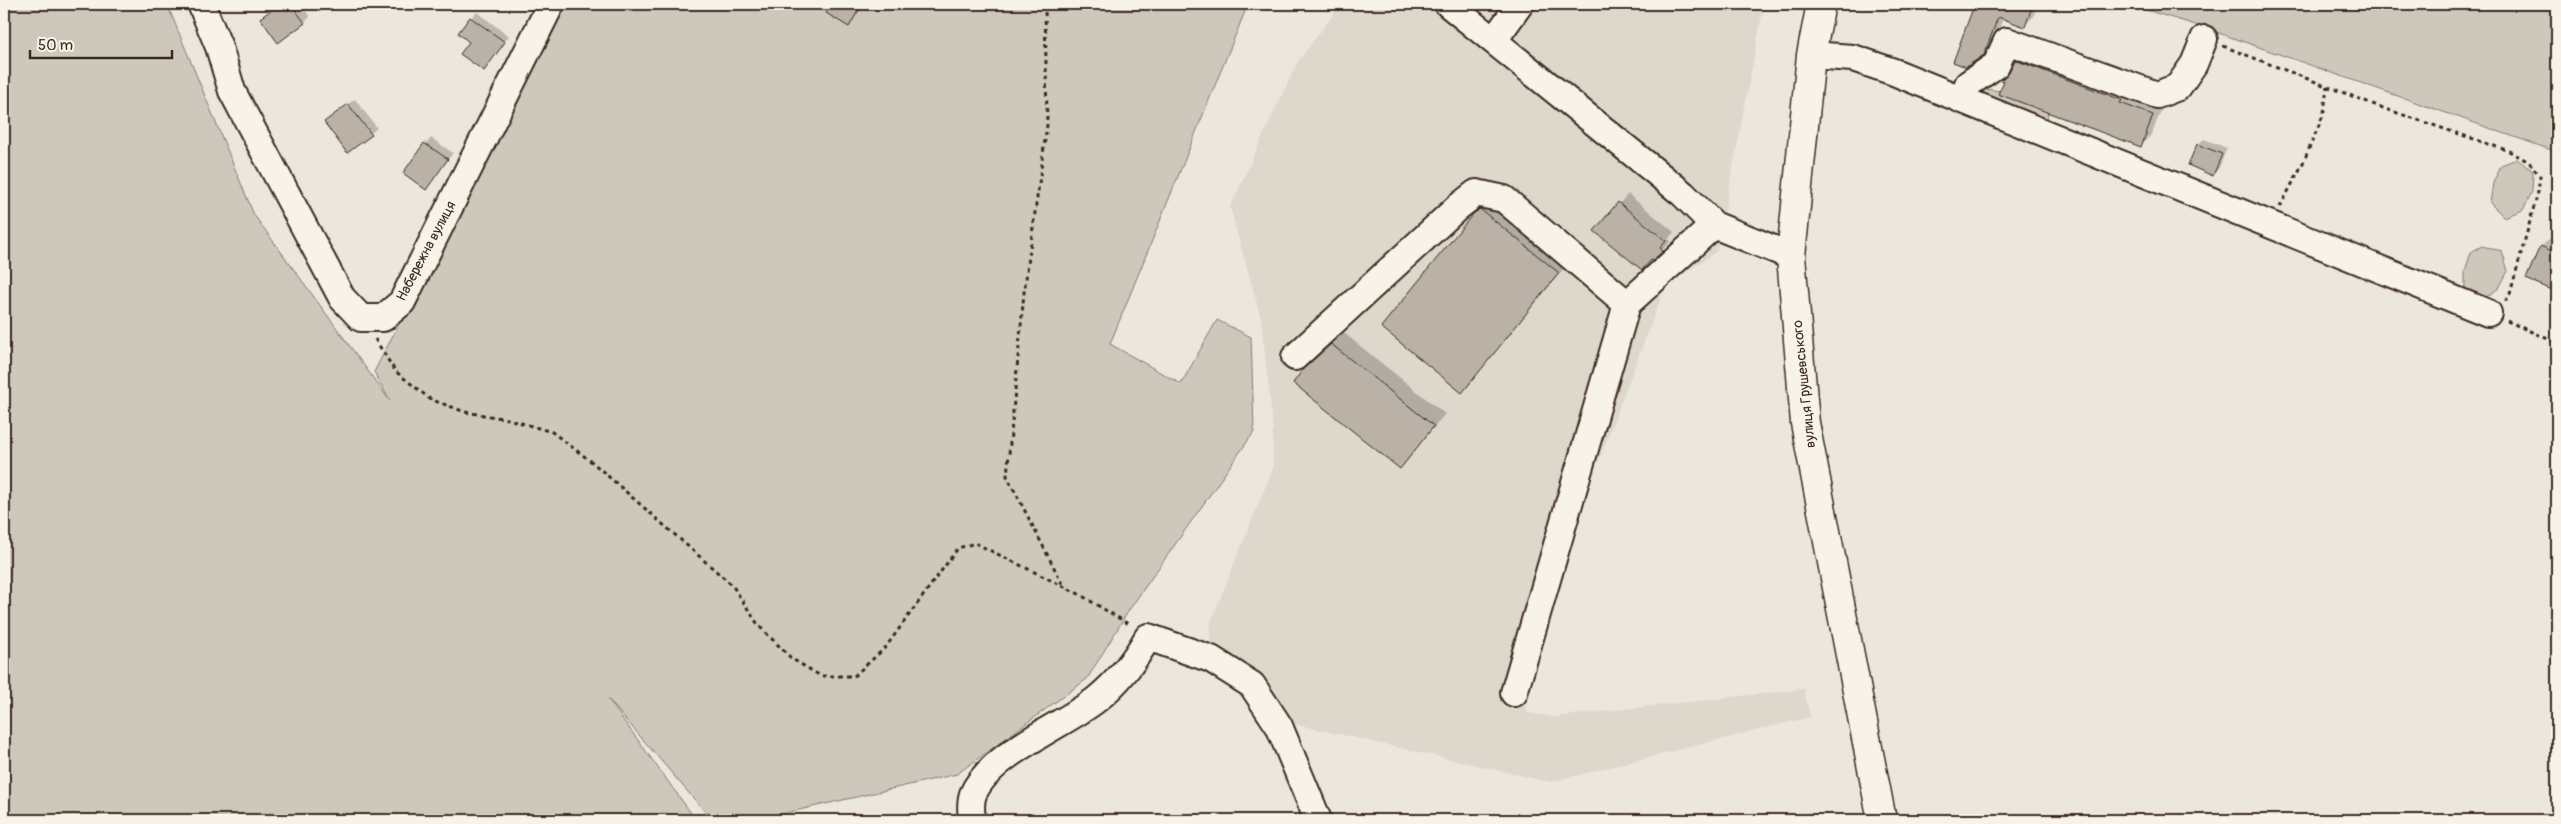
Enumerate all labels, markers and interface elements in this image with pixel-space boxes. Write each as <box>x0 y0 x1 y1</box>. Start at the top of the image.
scale bar <box>30 28 172 60</box>
text: 50 m <box>38 36 73 55</box>
street label: Набережна вулиця <box>393 198 459 304</box>
street label: вулиця Грушевського <box>1789 319 1819 449</box>

